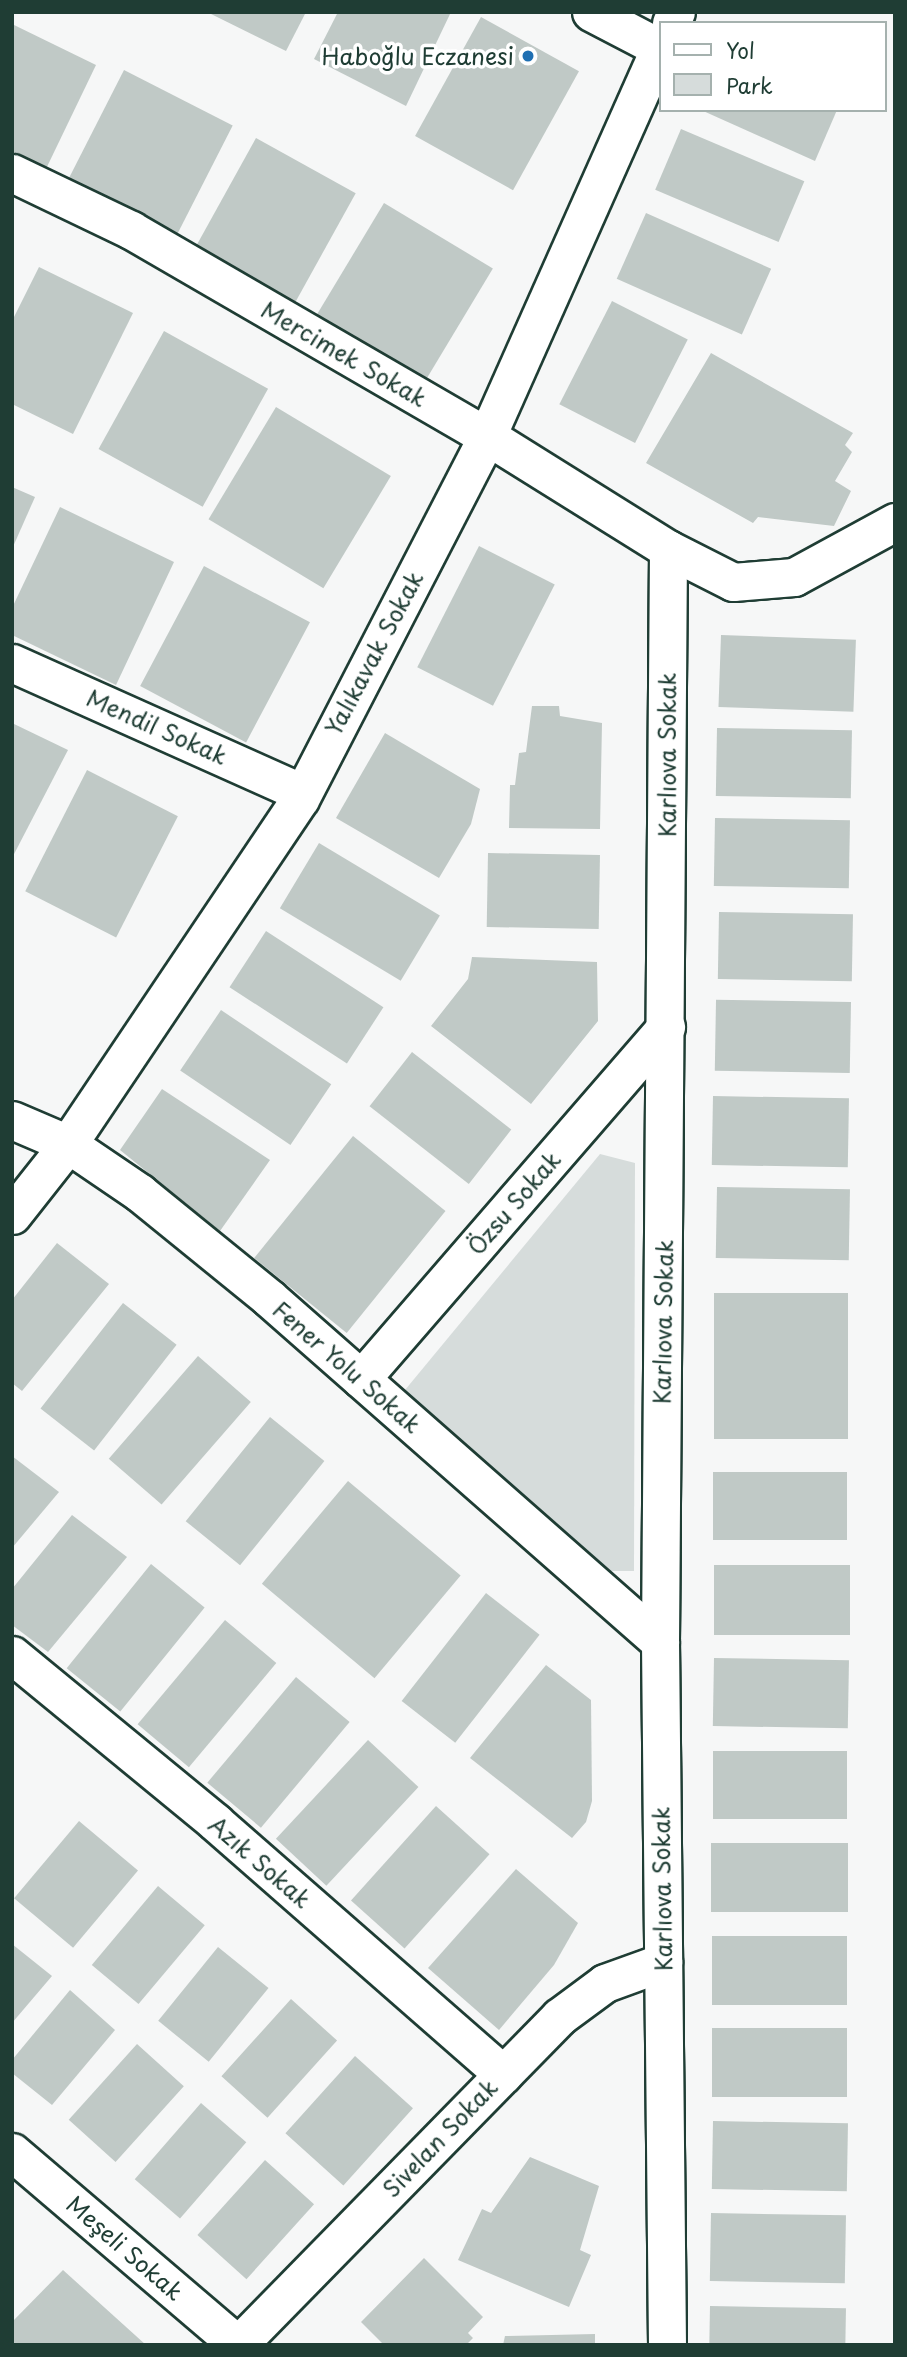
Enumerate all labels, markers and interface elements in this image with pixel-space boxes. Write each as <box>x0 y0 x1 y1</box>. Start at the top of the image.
legend <box>659 21 886 112</box>
text: Yol <box>726 34 755 66</box>
place label: Haboğlu Eczanesi <box>321 42 514 70</box>
marker: Haboğlu Eczanesi <box>520 48 536 64</box>
text: Park <box>726 69 773 101</box>
street label: Mercimek Sokak <box>256 295 432 413</box>
street label: Yalıkavak Sokak <box>319 566 429 740</box>
street label: Karlıova Sokak <box>653 672 681 838</box>
street label: Mendil Sokak <box>82 684 232 770</box>
street label: Özsu Sokak <box>461 1145 567 1261</box>
street label: Karlıova Sokak <box>648 1239 678 1405</box>
street label: Fener Yolu Sokak <box>267 1295 427 1439</box>
street label: Karlıova Sokak <box>647 1806 677 1972</box>
street label: Azık Sokak <box>204 1811 316 1913</box>
street label: Sivelan Sokak <box>377 2073 503 2203</box>
street label: Meşeli Sokak <box>61 2190 189 2306</box>

